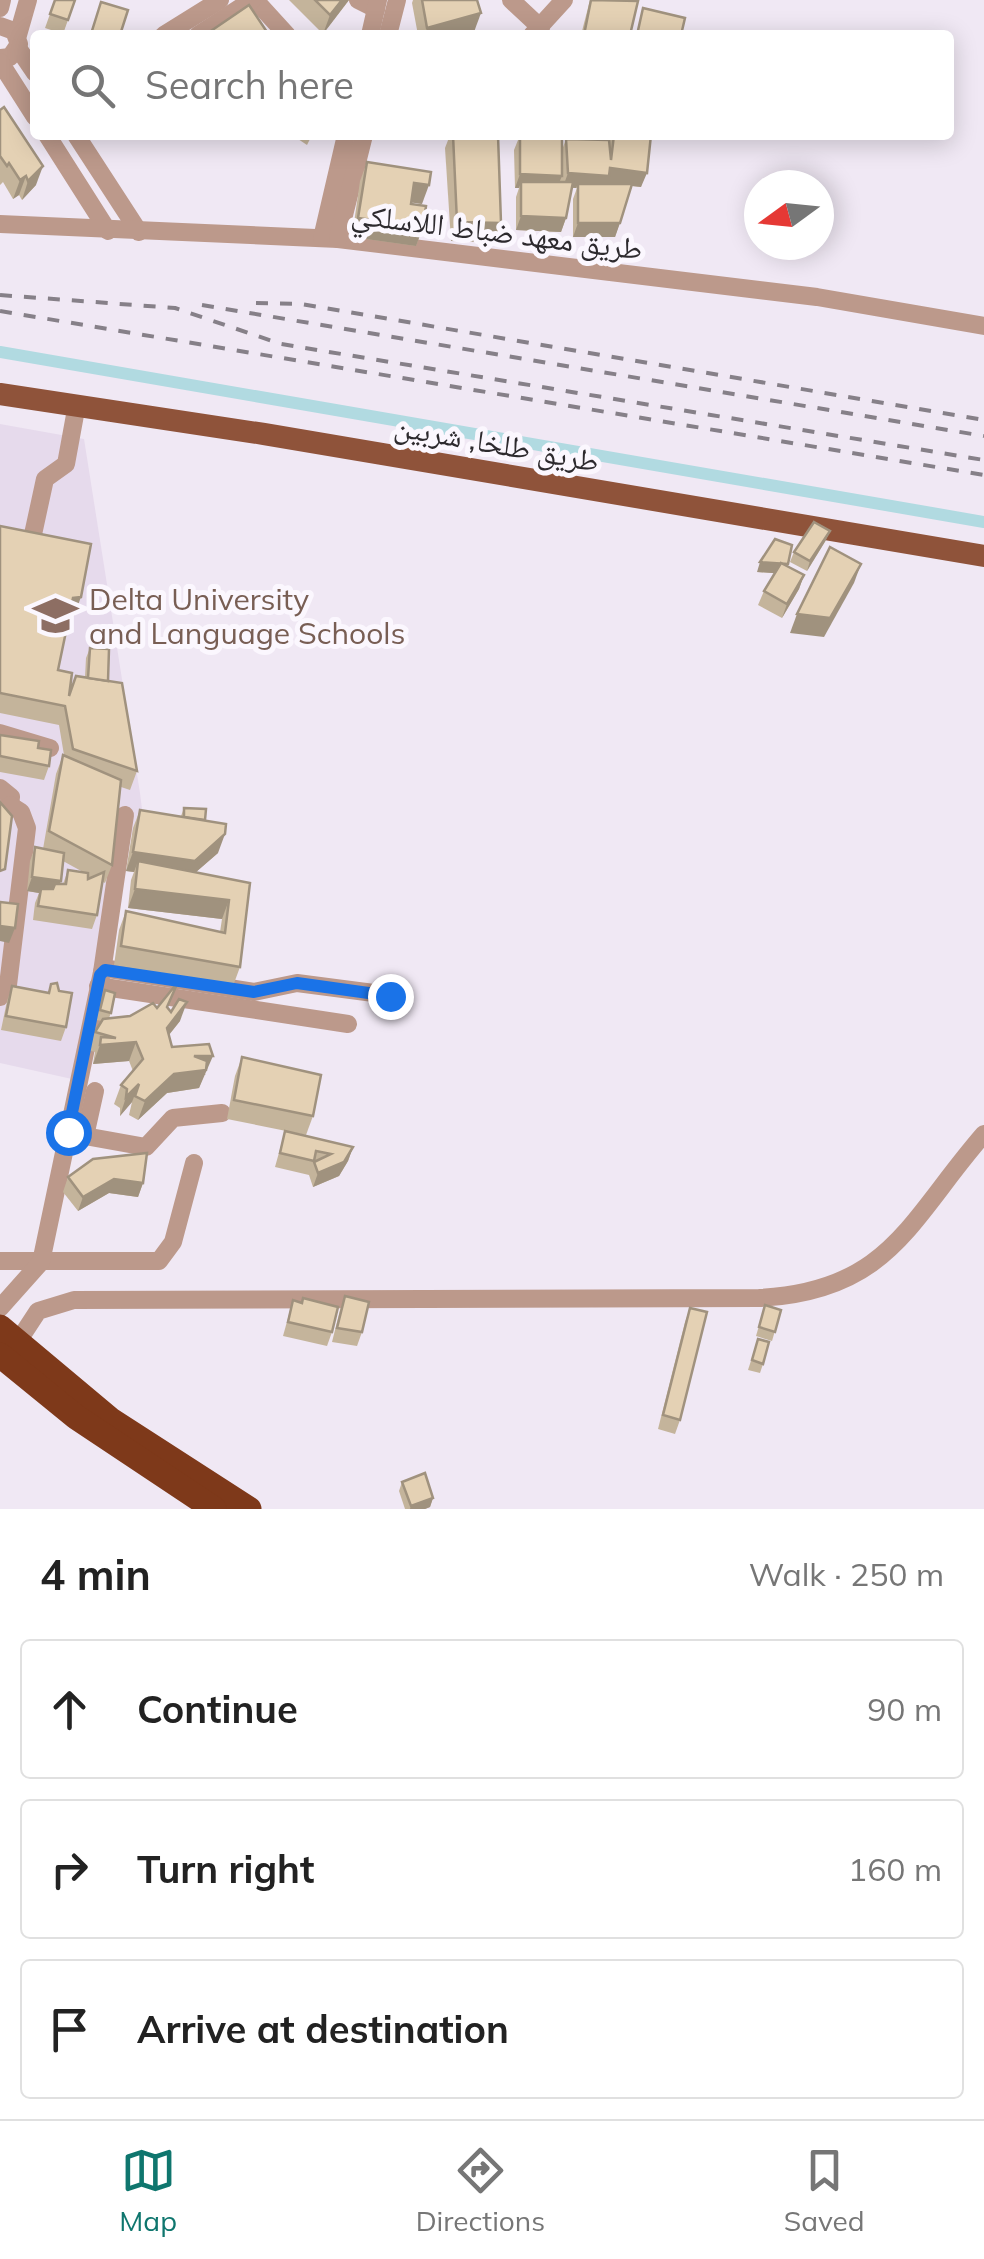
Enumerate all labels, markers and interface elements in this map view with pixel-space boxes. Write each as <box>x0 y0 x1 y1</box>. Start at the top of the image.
search box <box>30 30 954 140</box>
icon: search <box>65 58 120 113</box>
text: Search here <box>145 61 354 109</box>
north arrow <box>744 170 834 260</box>
street label: طريق معهد ضباط اللاسلكي <box>349 194 645 273</box>
street label: طريق طلخا, شربين <box>392 406 602 480</box>
place label: Delta University and Language Schools <box>89 580 405 652</box>
school or university icon: Delta University and Language Schools <box>32 592 80 640</box>
route end <box>368 974 414 1020</box>
route start <box>46 1110 92 1156</box>
text: 4 min <box>40 1548 151 1601</box>
text: Walk · 250 m <box>749 1554 944 1594</box>
icon: ahead <box>42 1682 97 1737</box>
text: Continue <box>137 1685 298 1733</box>
text: 90 m <box>867 1689 942 1729</box>
icon: right <box>42 1842 97 1897</box>
text: Turn right <box>137 1845 314 1893</box>
text: 160 m <box>848 1849 942 1889</box>
icon: arrive <box>42 2002 97 2057</box>
text: Arrive at destination <box>137 2005 509 2053</box>
tab: Map <box>119 2143 177 2238</box>
tab: Directions <box>416 2143 545 2238</box>
tab: Saved <box>784 2143 865 2238</box>

